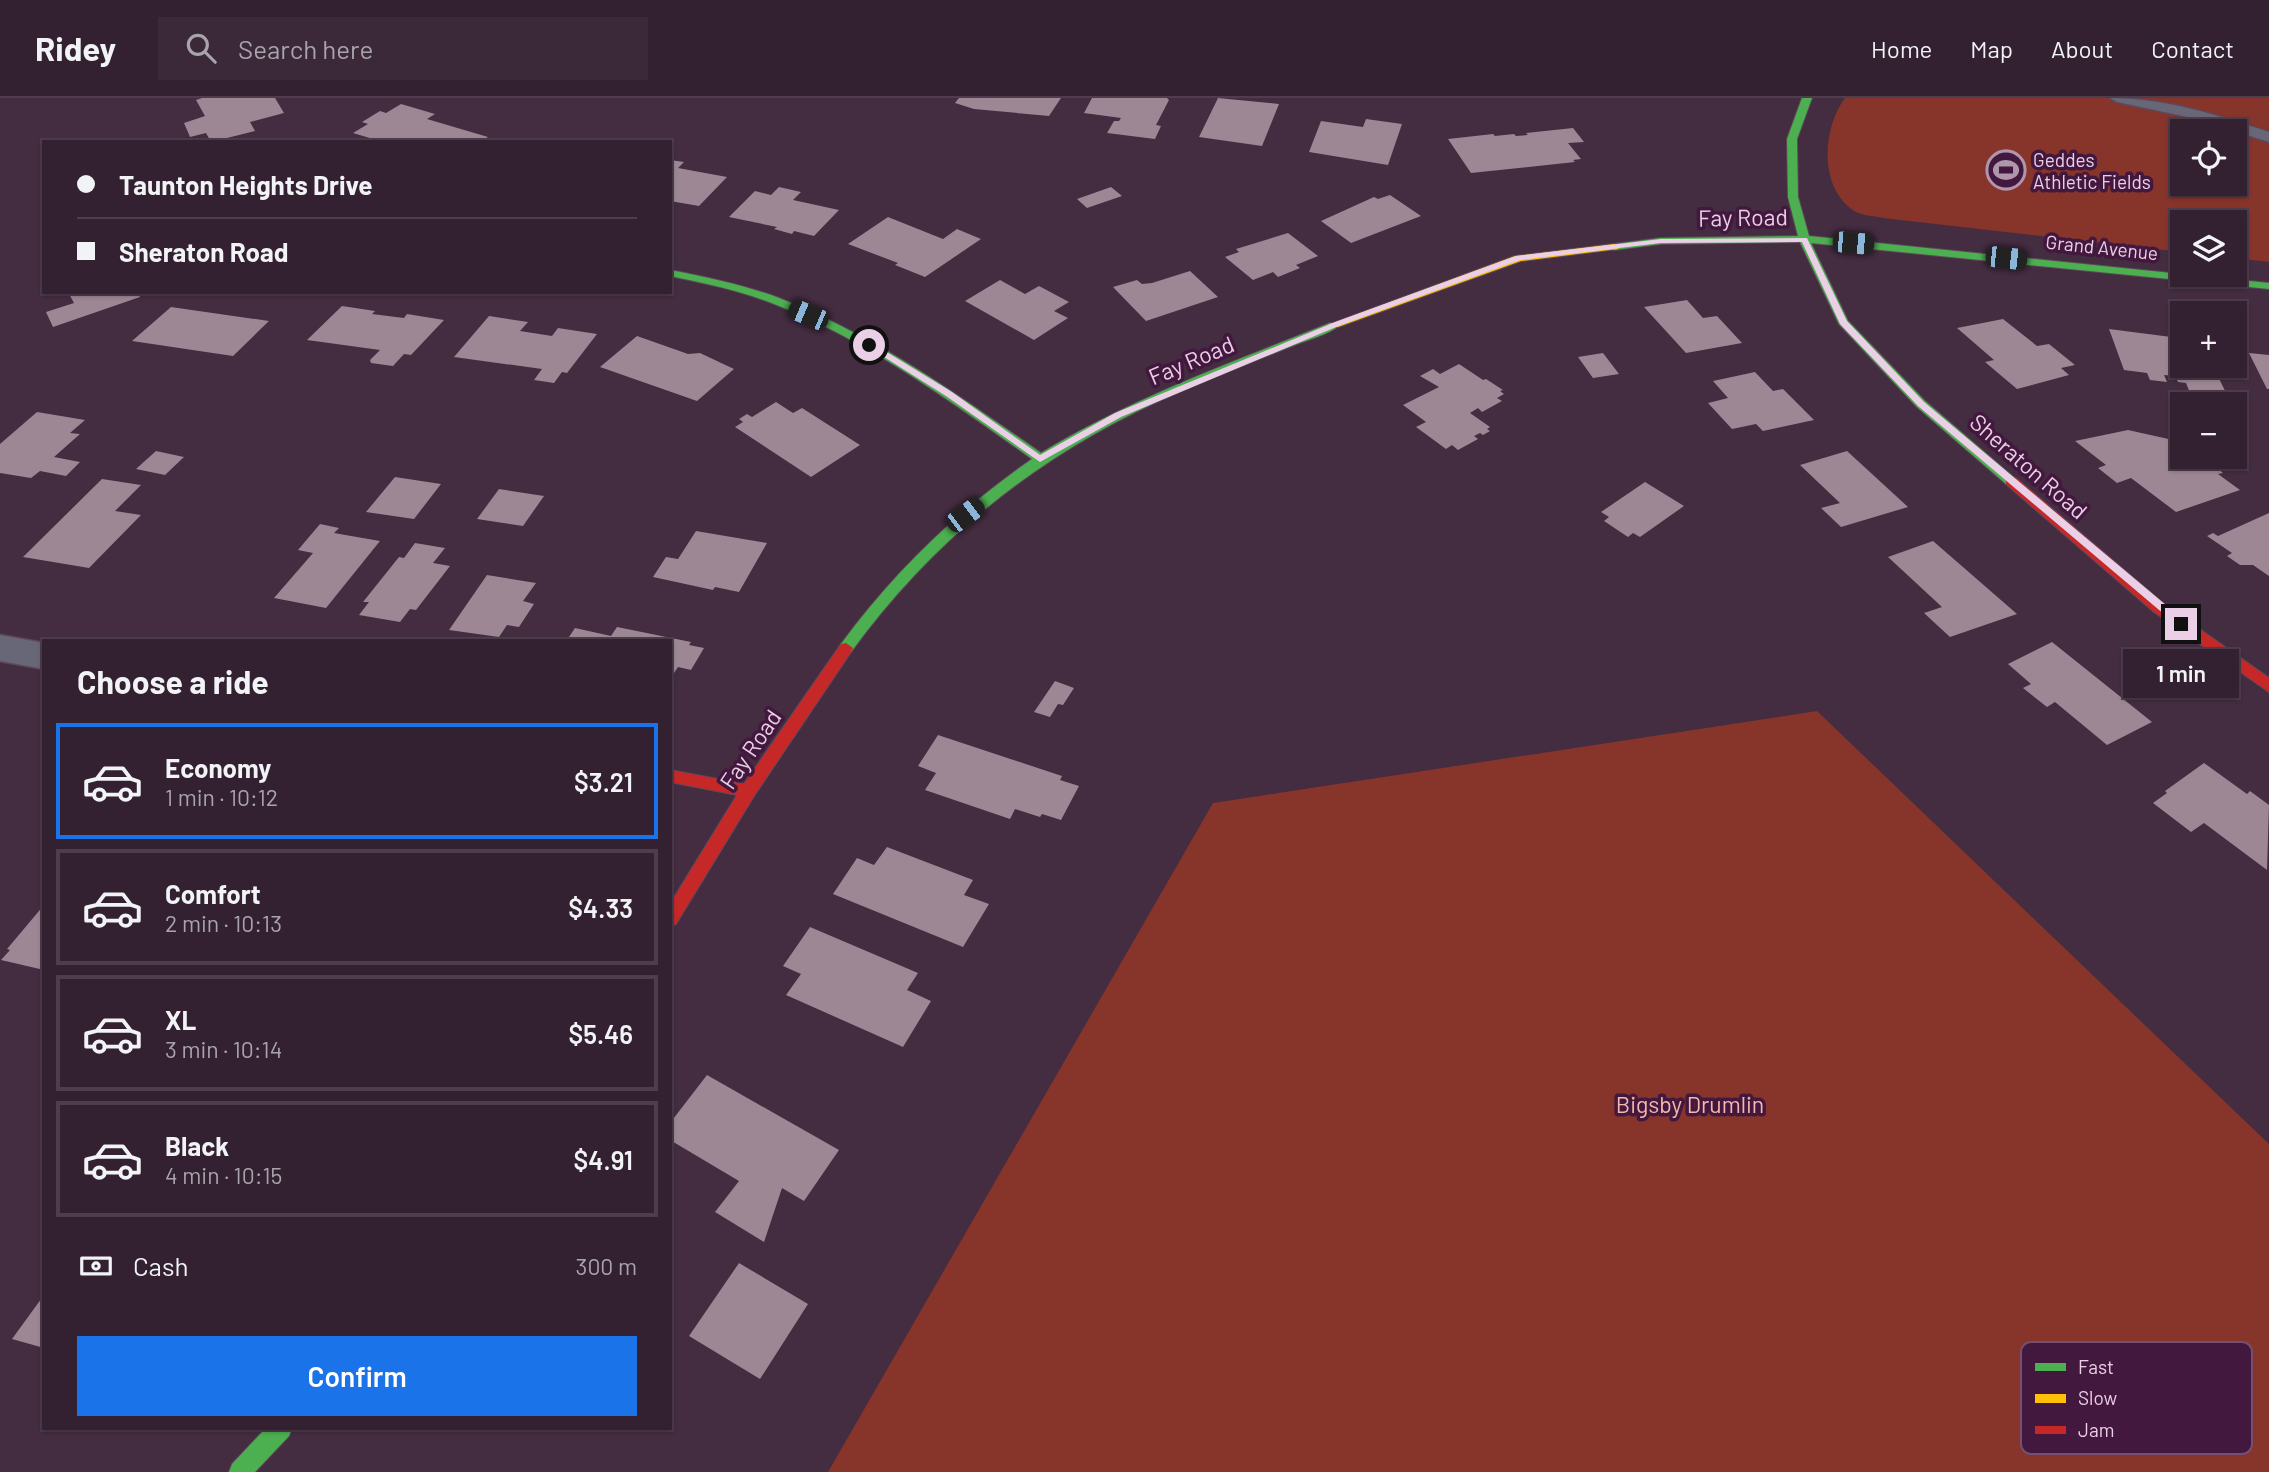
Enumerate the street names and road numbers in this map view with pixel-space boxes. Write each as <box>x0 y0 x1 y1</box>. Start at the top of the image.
street label: Fay Road <box>1698 202 1788 232</box>
street label: Grand Avenue <box>2045 230 2159 264</box>
street label: Fay Road <box>1144 330 1238 390</box>
street label: Sheraton Road <box>1965 407 2093 525</box>
street label: Fay Road <box>713 704 787 794</box>

